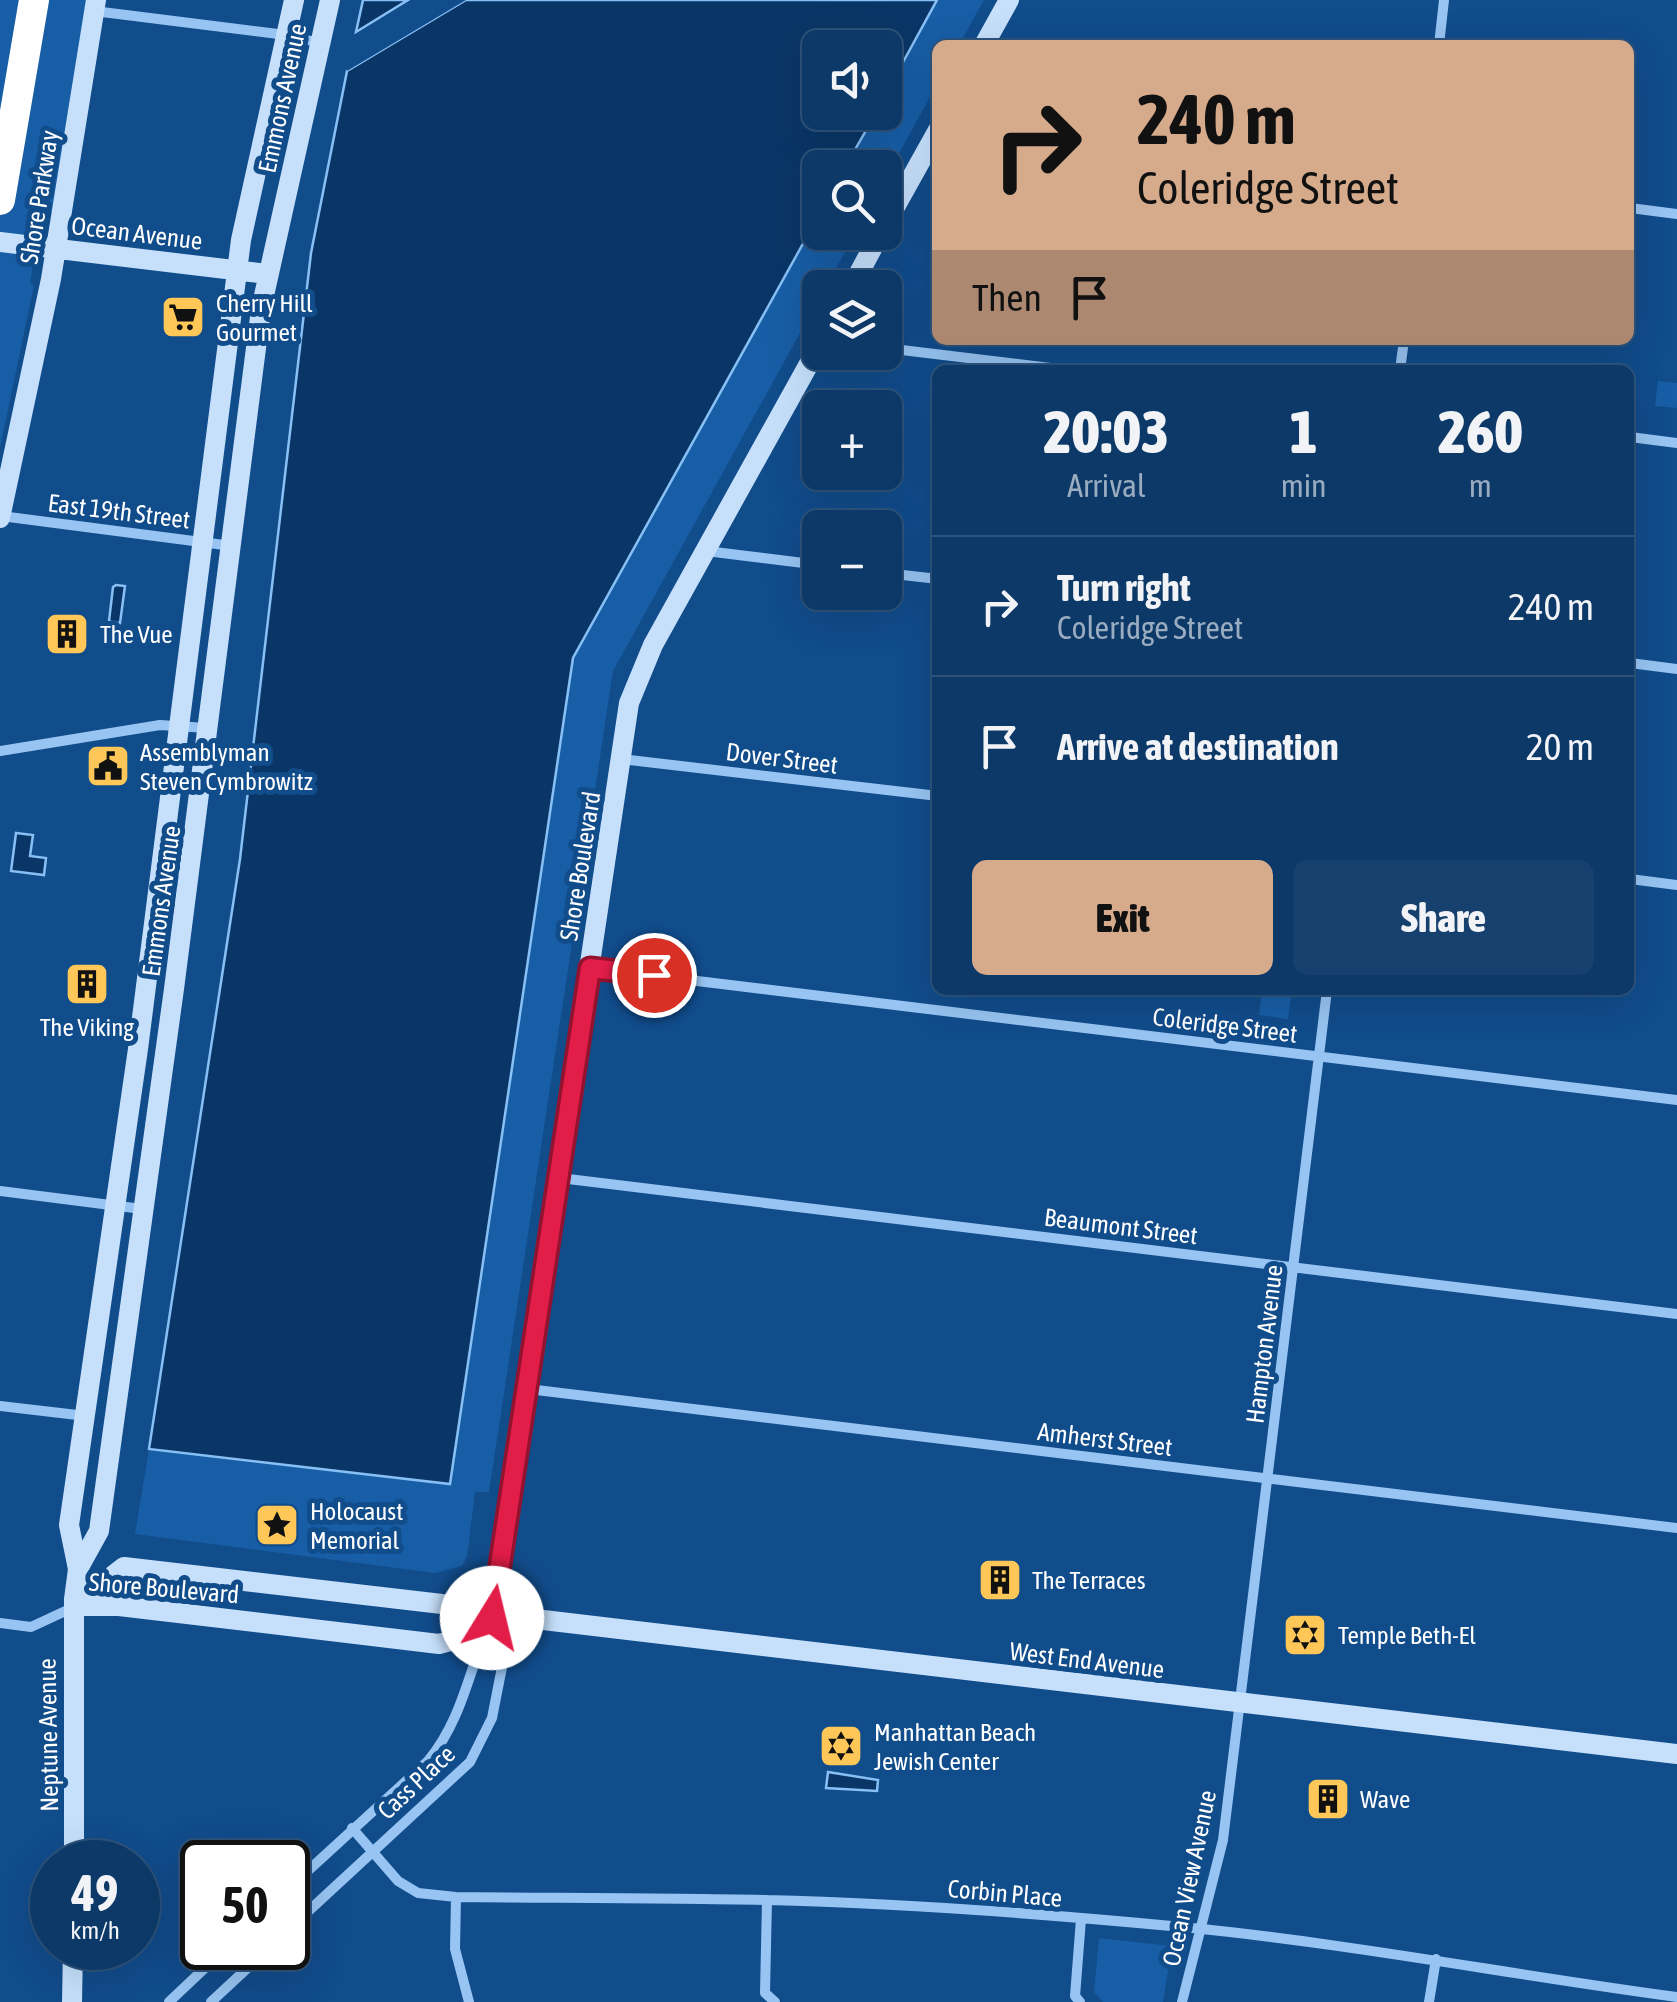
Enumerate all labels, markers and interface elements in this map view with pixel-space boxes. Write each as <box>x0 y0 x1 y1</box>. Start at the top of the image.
street label: Emmons Avenue <box>253 21 311 175</box>
map controls <box>802 30 902 610</box>
button: sound <box>802 30 902 130</box>
text: 240 m <box>1137 79 1296 159</box>
icon: right <box>972 80 1102 210</box>
street label: Shore Parkway <box>15 128 63 266</box>
button: search <box>802 150 902 250</box>
text: Coleridge Street <box>1137 162 1399 214</box>
street label: Ocean Avenue <box>70 211 204 255</box>
button: layers <box>802 270 902 370</box>
icon: arrive <box>1062 270 1117 325</box>
text: Then <box>972 276 1042 319</box>
place label: Cherry Hill Gourmet <box>216 289 313 346</box>
supermarket icon: Cherry Hill Gourmet <box>160 294 206 340</box>
button: + <box>802 390 902 490</box>
text: 20:03 <box>1043 397 1169 466</box>
text: 1 <box>1290 397 1318 466</box>
text: 260 <box>1438 397 1523 466</box>
text: Arrival <box>1067 467 1145 504</box>
text: min <box>1281 467 1327 504</box>
text: m <box>1469 467 1492 504</box>
street label: East 19th Street <box>46 488 192 534</box>
button: − <box>802 510 902 610</box>
text: Turn right <box>1057 566 1191 609</box>
icon: right <box>972 579 1027 634</box>
text: 240 m <box>1508 585 1594 628</box>
text: Coleridge Street <box>1057 609 1243 646</box>
building icon: The Vue <box>44 611 90 657</box>
place label: The Vue <box>100 620 173 648</box>
icon: arrive <box>972 719 1027 774</box>
text: Arrive at destination <box>1057 725 1339 768</box>
text: 20 m <box>1526 725 1594 768</box>
street label: Dover Street <box>724 737 840 779</box>
place label: Assemblyman Steven Cymbrowitz <box>140 738 313 795</box>
public building icon: Assemblyman Steven Cymbrowitz <box>85 743 131 789</box>
street label: Shore Boulevard <box>554 789 606 943</box>
street label: Emmons Avenue <box>137 824 185 978</box>
button: Exit <box>972 860 1273 975</box>
button: Share <box>1293 860 1594 975</box>
pin <box>612 933 697 1018</box>
icon: arrive <box>627 948 682 1003</box>
building icon: The Viking <box>64 961 110 1007</box>
street label: Coleridge Street <box>1151 1002 1299 1048</box>
place label: The Viking <box>40 1013 134 1041</box>
street label: Beaumont Street <box>1043 1203 1199 1249</box>
street label: Hampton Avenue <box>1240 1263 1288 1425</box>
street label: Amherst Street <box>1036 1417 1174 1461</box>
place label: Holocaust Memorial <box>310 1497 403 1554</box>
place icon: Holocaust Memorial <box>254 1502 300 1548</box>
building icon: The Terraces <box>977 1557 1023 1603</box>
position arrow <box>440 1566 544 1670</box>
place label: The Terraces <box>1032 1566 1146 1594</box>
street label: Shore Boulevard <box>88 1567 240 1609</box>
synagogue icon: Temple Beth-El <box>1282 1612 1328 1658</box>
place label: Temple Beth-El <box>1338 1621 1476 1649</box>
street label: West End Avenue <box>1008 1637 1166 1683</box>
street label: Neptune Avenue <box>33 1658 63 1812</box>
place label: Manhattan Beach Jewish Center <box>874 1718 1036 1775</box>
synagogue icon: Manhattan Beach Jewish Center <box>818 1723 864 1769</box>
street label: Cass Place <box>372 1739 460 1825</box>
building icon: Wave <box>1305 1776 1351 1822</box>
place label: Wave <box>1360 1785 1410 1813</box>
street label: Ocean View Avenue <box>1157 1788 1221 1968</box>
speed limit sign: 50 <box>180 1840 310 1970</box>
text: 49 <box>71 1864 118 1922</box>
street label: Corbin Place <box>947 1874 1063 1912</box>
text: km/h <box>70 1916 120 1944</box>

